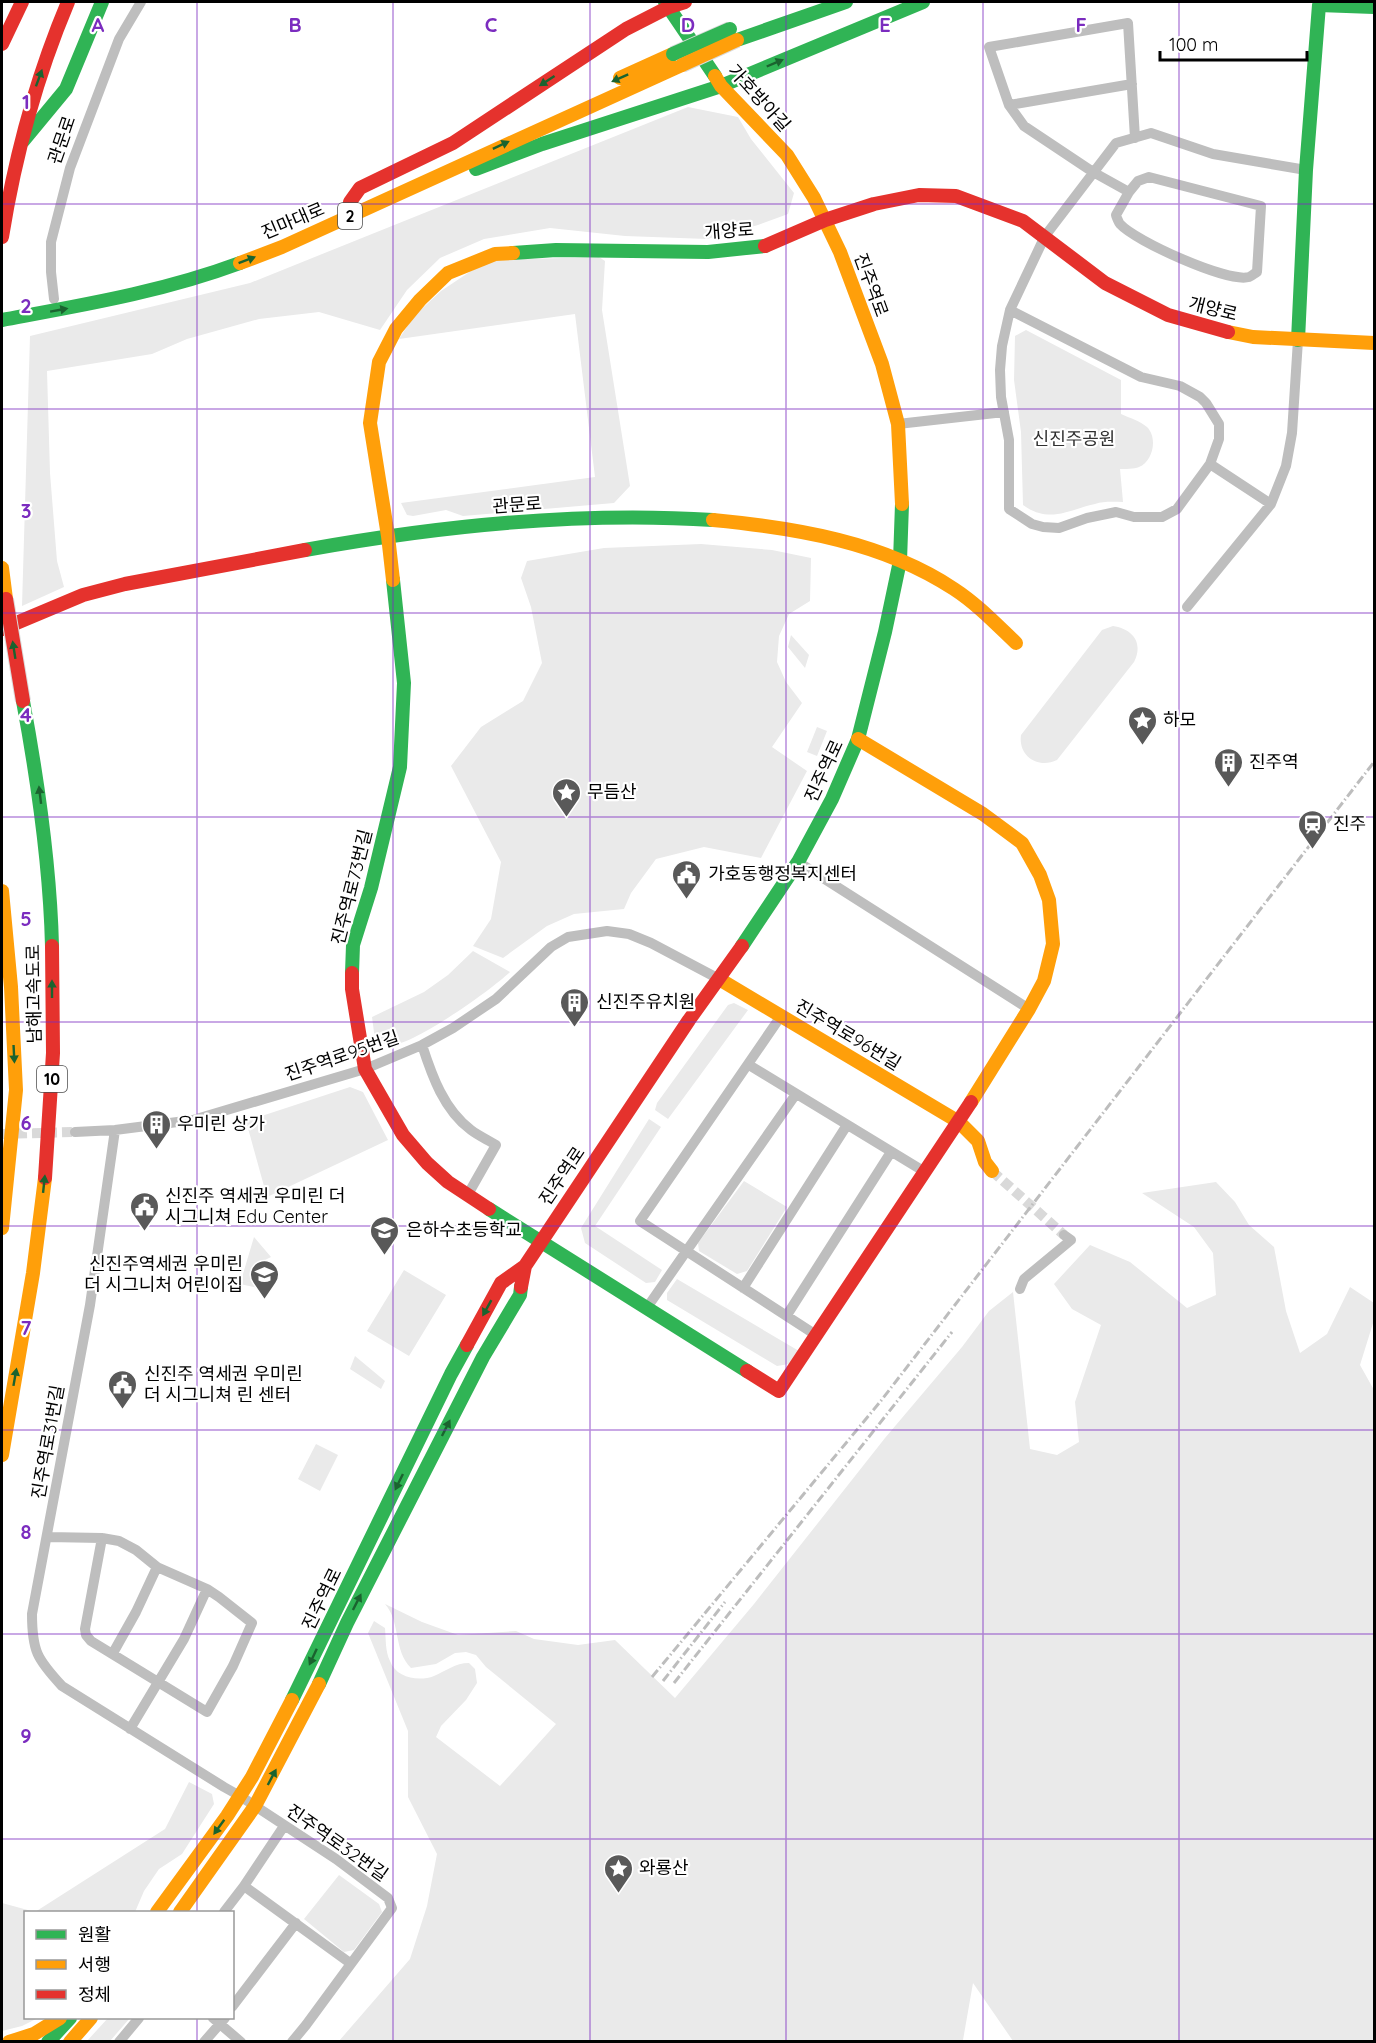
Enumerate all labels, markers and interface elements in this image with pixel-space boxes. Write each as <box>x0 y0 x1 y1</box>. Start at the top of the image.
text: A <box>92 12 105 37</box>
text: B <box>288 12 302 37</box>
text: C <box>485 12 498 37</box>
text: D <box>681 12 695 37</box>
text: E <box>879 12 891 37</box>
text: F <box>1075 12 1087 37</box>
scale bar <box>1160 24 1307 62</box>
text: 100 m <box>1169 33 1218 56</box>
one-way arrow <box>766 58 784 67</box>
street label: 가호방아길 <box>723 59 796 136</box>
one-way arrow <box>35 69 45 87</box>
one-way arrow <box>611 74 628 83</box>
one-way arrow <box>539 75 555 86</box>
text: 1 <box>22 89 30 114</box>
street label: 관문로 <box>43 113 80 167</box>
one-way arrow <box>493 141 510 150</box>
street label: 진마대로 <box>258 197 328 244</box>
road number: 2 <box>338 203 362 229</box>
street label: 개양로 <box>703 217 755 244</box>
street label: 진주역로 <box>849 250 894 320</box>
one-way arrow <box>238 255 256 264</box>
street label: 개양로 <box>1186 291 1240 326</box>
text: 2 <box>20 293 32 318</box>
one-way arrow <box>50 306 69 315</box>
park label: 신진주공원 <box>1033 427 1115 450</box>
street label: 관문로 <box>491 491 543 518</box>
text: 3 <box>21 498 31 523</box>
one-way arrow <box>9 640 18 659</box>
text: 4 <box>20 702 32 727</box>
place icon: 하모 <box>1126 704 1158 746</box>
place label: 하모 <box>1163 708 1196 731</box>
street label: 진주역로 <box>799 736 848 806</box>
building icon: 진주역 <box>1212 746 1244 788</box>
place label: 진주역 <box>1249 750 1299 773</box>
place icon: 무듬산 <box>550 776 582 818</box>
place label: 무듬산 <box>587 780 637 803</box>
one-way arrow <box>35 785 44 804</box>
station icon: 진주 <box>1296 808 1328 850</box>
place label: 진주 <box>1333 812 1366 835</box>
street label: 진주역로73번길 <box>326 827 377 947</box>
public building icon: 가호동행정복지센터 <box>671 858 703 900</box>
place label: 가호동행정복지센터 <box>708 862 857 885</box>
text: 5 <box>20 906 32 931</box>
street label: 남해고속도로 <box>21 944 46 1044</box>
one-way arrow <box>47 980 57 999</box>
building icon: 신진주유치원 <box>559 986 591 1028</box>
place label: 신진주유치원 <box>596 990 695 1013</box>
street label: 진주역로96번길 <box>791 994 905 1075</box>
street label: 진주역로95번길 <box>282 1025 402 1086</box>
one-way arrow <box>10 1044 19 1063</box>
road number: 10 <box>37 1066 67 1092</box>
building icon: 우미린 상가 <box>140 1108 172 1150</box>
text: 6 <box>20 1110 32 1135</box>
place label: 우미린 상가 <box>177 1112 265 1135</box>
street label: 진주역로 <box>534 1142 590 1210</box>
one-way arrow <box>39 1175 49 1194</box>
place label: 신진주 역세권 우미린 더 시그니쳐 Edu Center <box>165 1184 345 1228</box>
public building icon: 신진주 역세권 우미린 더 시그니쳐 Edu Center <box>128 1190 160 1232</box>
school or university icon: 은하수초등학교 <box>369 1214 401 1256</box>
place label: 은하수초등학교 <box>406 1218 522 1241</box>
place label: 신진주역세권 우미린 더 시그니처 어린이집 <box>84 1252 243 1296</box>
school or university icon: 신진주역세권 우미린 더 시그니처 어린이집 <box>248 1258 280 1300</box>
one-way arrow <box>482 1300 492 1317</box>
text: 7 <box>21 1315 32 1340</box>
place label: 신진주 역세권 우미린 더 시그니쳐 린 센터 <box>144 1362 303 1406</box>
one-way arrow <box>11 1367 20 1386</box>
public building icon: 신진주 역세권 우미린 더 시그니쳐 린 센터 <box>107 1368 139 1410</box>
street label: 진주역로31번길 <box>26 1383 69 1501</box>
one-way arrow <box>441 1420 451 1437</box>
one-way arrow <box>395 1474 404 1491</box>
text: 8 <box>21 1519 32 1544</box>
street label: 진주역로 <box>297 1564 346 1634</box>
one-way arrow <box>352 1593 362 1610</box>
one-way arrow <box>309 1649 318 1666</box>
text: 9 <box>20 1723 32 1748</box>
one-way arrow <box>266 1768 276 1786</box>
street label: 진주역로32번길 <box>282 1799 393 1886</box>
one-way arrow <box>213 1820 225 1835</box>
place icon: 와룡산 <box>602 1852 634 1894</box>
place label: 와룡산 <box>639 1856 689 1879</box>
legend <box>24 1911 234 2019</box>
text: 원활 <box>78 1923 111 1946</box>
text: 서행 <box>78 1953 111 1976</box>
text: 정체 <box>78 1983 111 2006</box>

